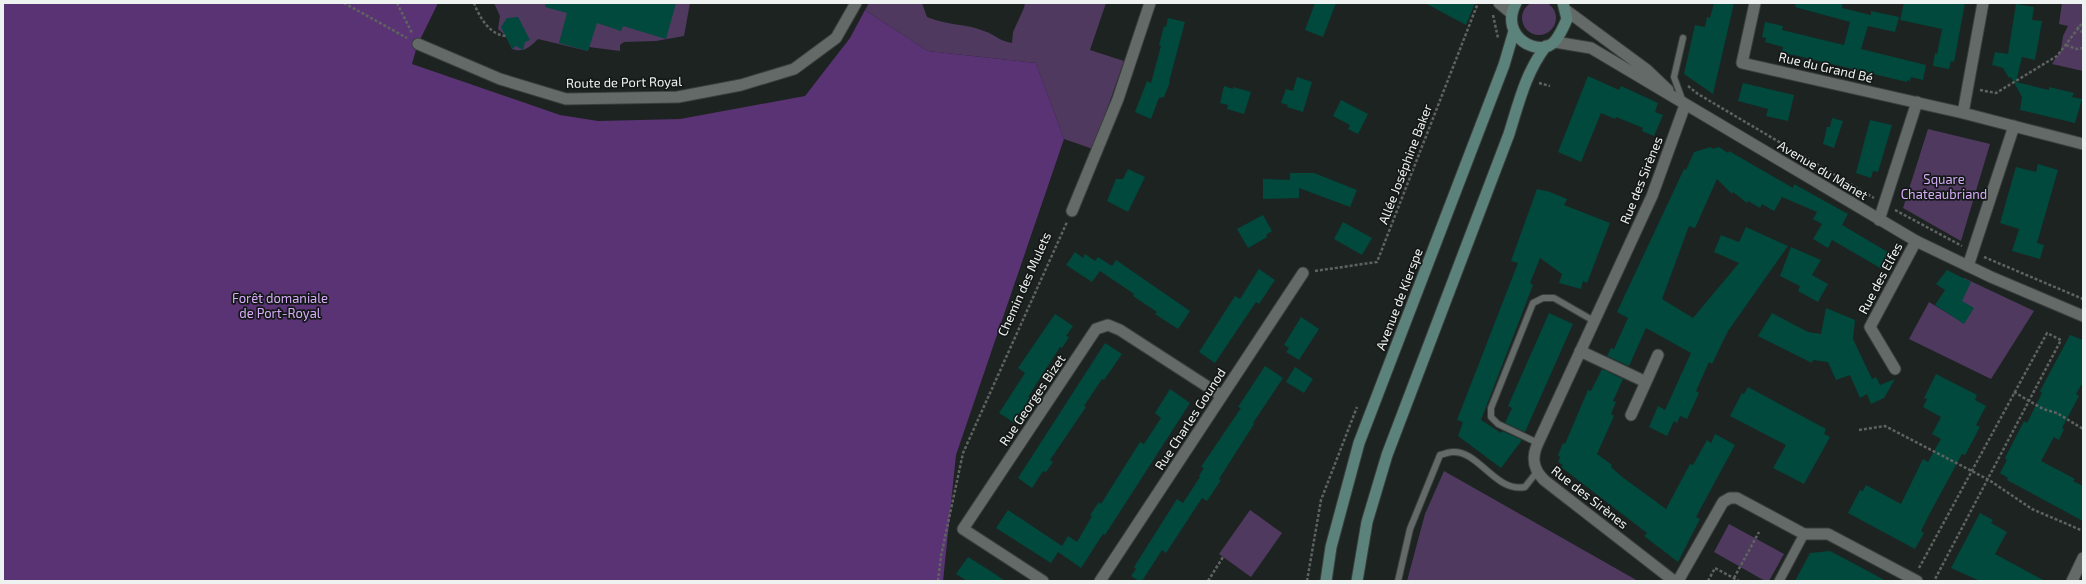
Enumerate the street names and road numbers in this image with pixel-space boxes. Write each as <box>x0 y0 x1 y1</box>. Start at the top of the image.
street label: Rue du Grand Bé <box>1777 48 1875 86</box>
street label: Route de Port Royal <box>566 73 682 91</box>
street label: Allée Joséphine Baker <box>1375 102 1435 226</box>
street label: Rue des Sirènes <box>1616 134 1666 226</box>
street label: Avenue du Manet <box>1775 137 1871 203</box>
street label: Chemin des Mulets <box>994 230 1054 338</box>
street label: Rue des Elfes <box>1854 239 1906 317</box>
street label: Avenue de Kierspe <box>1372 246 1426 352</box>
street label: Rue Georges Bizet <box>996 351 1068 449</box>
street label: Rue Charles Gounod <box>1151 365 1229 473</box>
street label: Rue des Sirènes <box>1548 462 1632 532</box>

